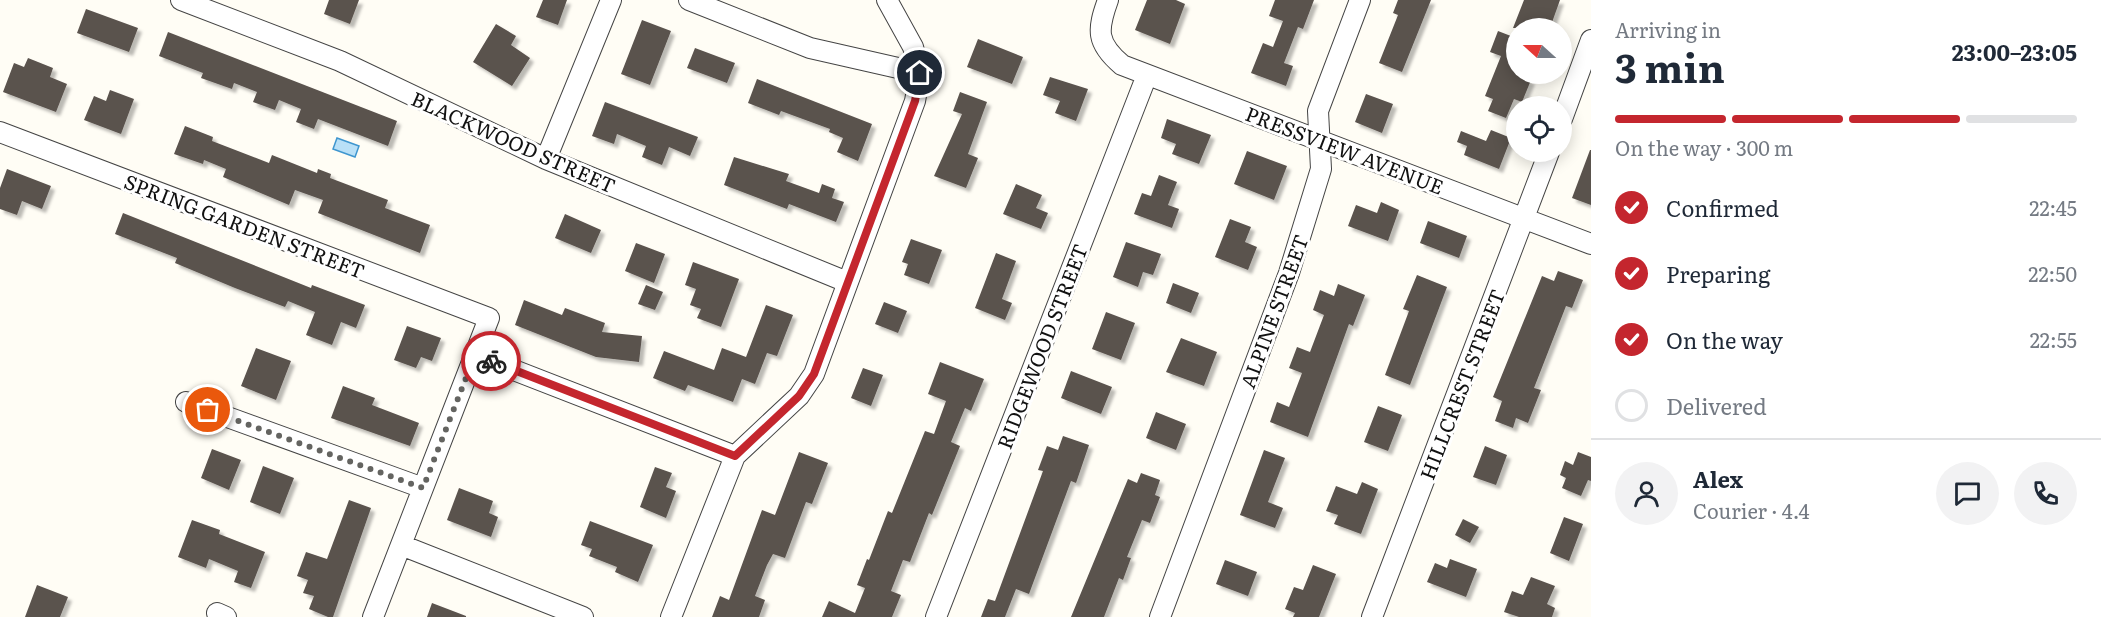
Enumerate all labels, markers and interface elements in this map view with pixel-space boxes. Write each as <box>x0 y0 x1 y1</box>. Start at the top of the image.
text: Arriving in <box>1615 14 1721 44</box>
north arrow <box>1506 18 1572 84</box>
map controls <box>1506 18 1572 162</box>
text: 23:00–23:05 <box>1952 35 2077 68</box>
text: 3 min <box>1615 37 1725 95</box>
pin <box>894 47 945 98</box>
icon: home <box>903 56 936 89</box>
street label: BLACKWOOD STREET <box>407 82 621 200</box>
button: locate <box>1506 96 1572 162</box>
street label: PRESSVIEW AVENUE <box>1242 97 1448 201</box>
text: On the way · 300 m <box>1615 132 1793 162</box>
street label: SPRING GARDEN STREET <box>120 165 370 285</box>
icon: check <box>1615 191 1648 224</box>
text: Confirmed <box>1666 191 1779 224</box>
text: 22:45 <box>2029 192 2077 222</box>
street label: ALPINE STREET <box>1231 230 1315 392</box>
street label: RIDGEWOOD STREET <box>988 239 1094 453</box>
icon: check <box>1615 257 1648 290</box>
text: Preparing <box>1666 257 1770 290</box>
text: 22:50 <box>2028 258 2077 288</box>
street label: HILLCREST STREET <box>1411 284 1511 484</box>
icon: check <box>1615 323 1648 356</box>
text: On the way <box>1666 323 1783 356</box>
text: 22:55 <box>2030 324 2077 354</box>
courier <box>461 331 521 391</box>
icon: bike <box>475 345 508 378</box>
pin <box>182 384 233 435</box>
text: Delivered <box>1666 389 1767 422</box>
icon: bag <box>191 393 224 426</box>
button: person <box>1615 462 1678 525</box>
text: Alex <box>1693 462 1743 495</box>
button: chat <box>1936 462 1999 525</box>
button: phone <box>2014 462 2077 525</box>
text: Courier · 4.4 <box>1693 495 1810 525</box>

